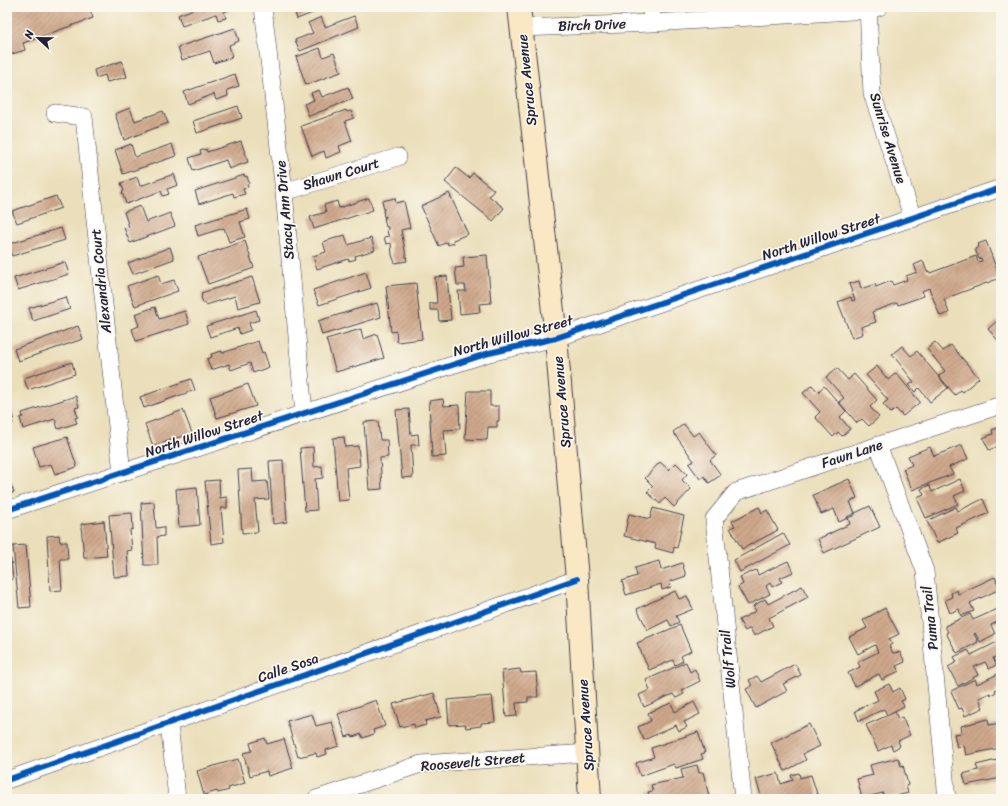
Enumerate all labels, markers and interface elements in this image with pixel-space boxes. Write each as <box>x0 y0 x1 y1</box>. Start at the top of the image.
street label: Birch Drive <box>558 11 626 39</box>
north arrow <box>18 18 58 58</box>
text: N <box>19 27 40 42</box>
street label: Spruce Avenue <box>510 33 544 127</box>
street label: Sunrise Avenue <box>862 89 914 187</box>
street label: Shawn Court <box>299 150 383 198</box>
street label: Stacy Ann Drive <box>268 159 302 261</box>
street label: North Willow Street <box>758 206 885 268</box>
street label: Alexandria Court <box>83 227 119 336</box>
street label: North Willow Street <box>450 308 577 364</box>
street label: Spruce Avenue <box>546 355 578 449</box>
street label: North Willow Street <box>141 403 268 465</box>
street label: Fawn Lane <box>818 432 886 476</box>
street label: Puma Trail <box>914 584 946 651</box>
street label: Wolf Trail <box>712 627 744 690</box>
street label: Calle Sosa <box>254 646 322 690</box>
street label: Spruce Avenue <box>570 678 602 772</box>
street label: Roosevelt Street <box>420 745 526 779</box>

